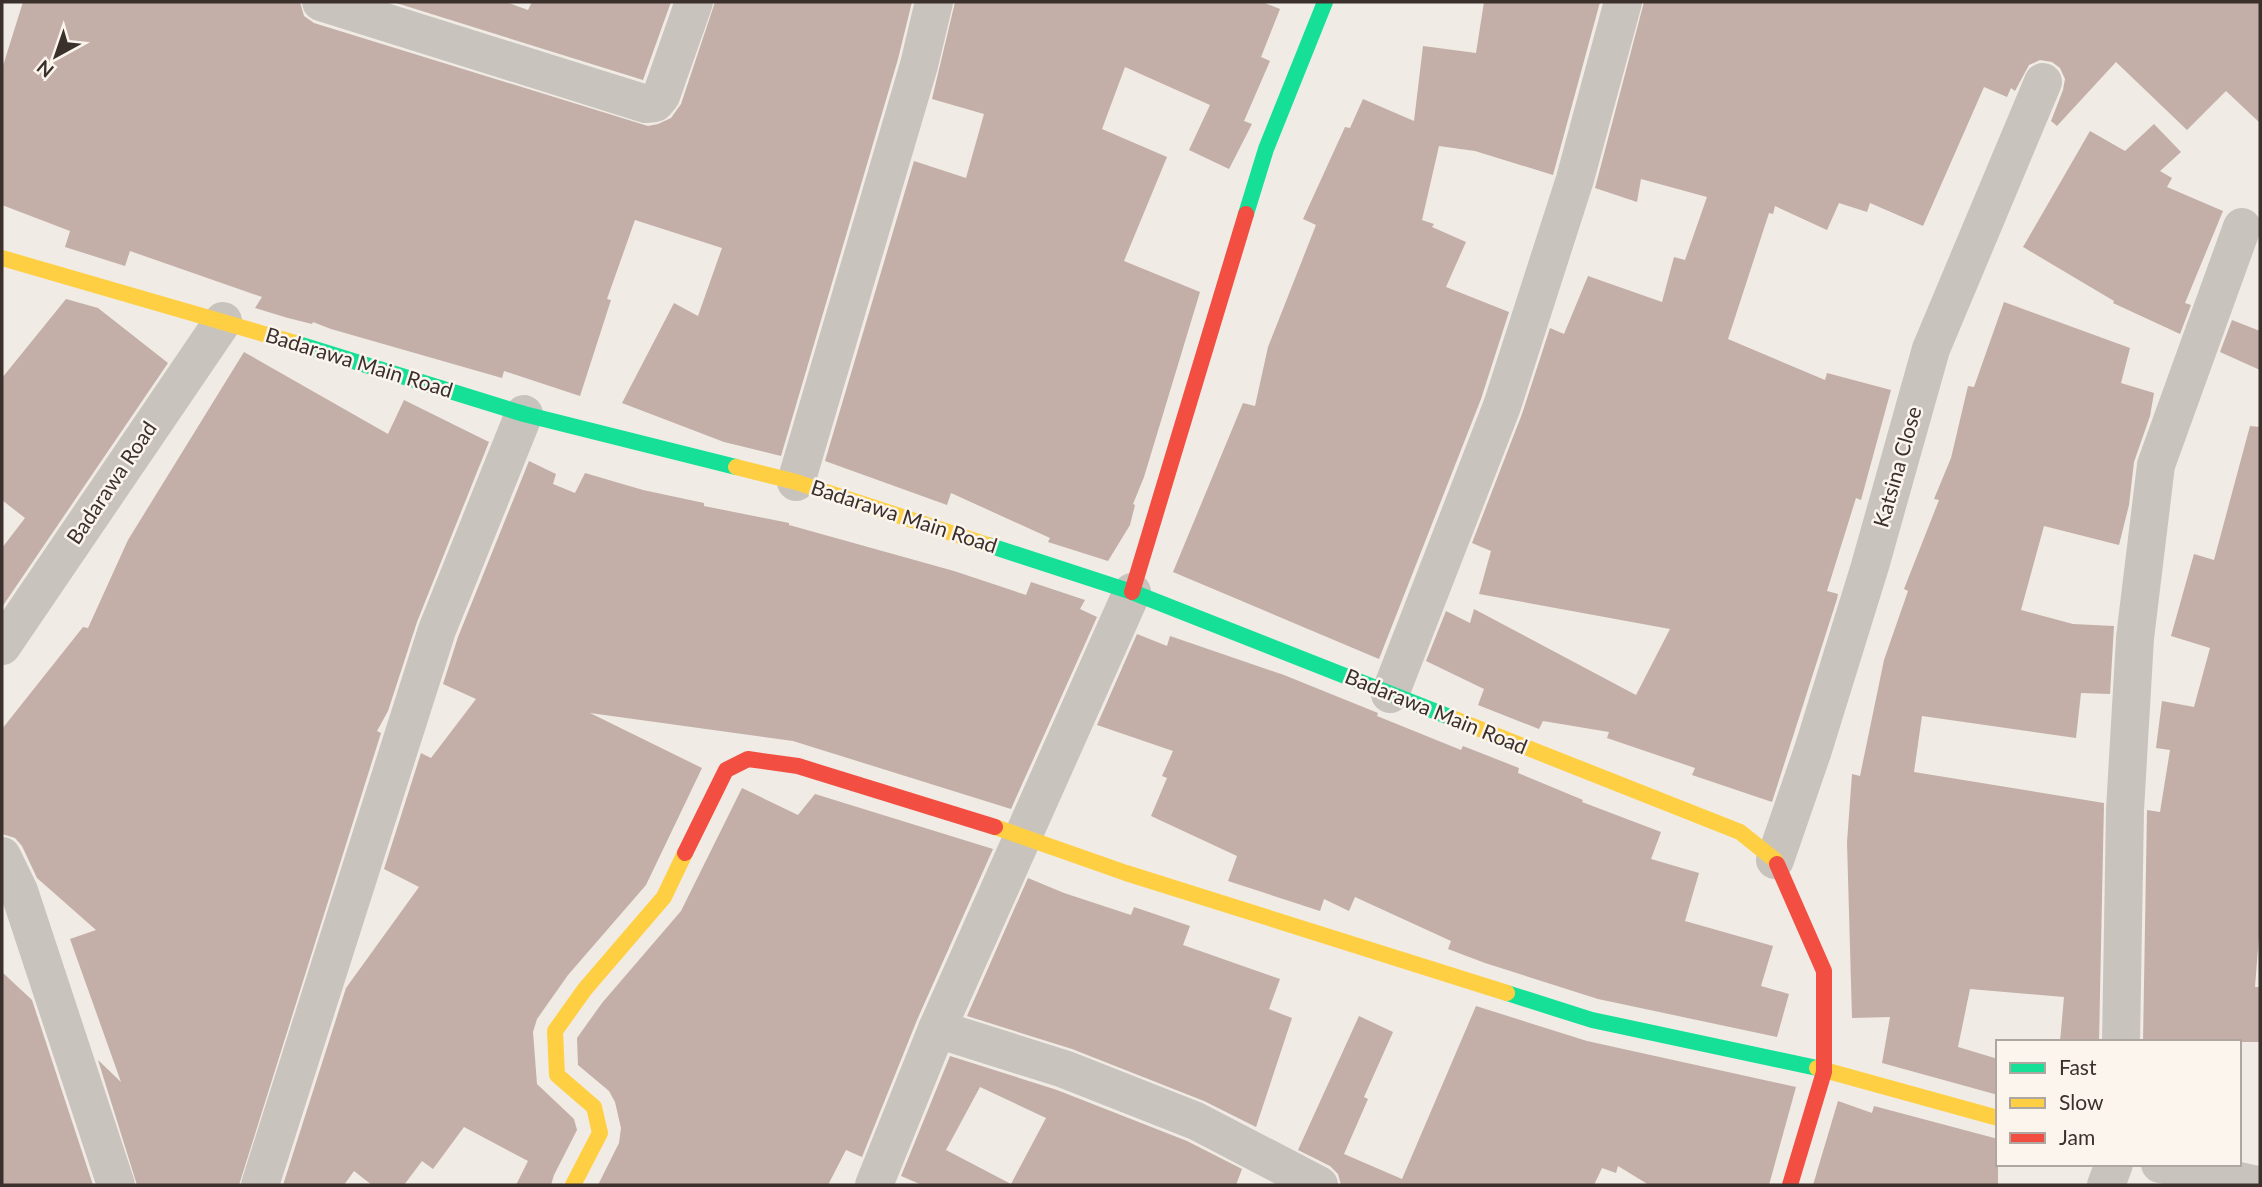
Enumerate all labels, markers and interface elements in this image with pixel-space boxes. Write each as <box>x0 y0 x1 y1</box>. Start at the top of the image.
north arrow <box>21 21 91 91</box>
text: N <box>32 56 58 83</box>
street label: Badarawa Main Road <box>263 321 456 402</box>
street label: Katsina Close <box>1867 403 1926 530</box>
street label: Badarawa Road <box>61 416 161 548</box>
street label: Badarawa Main Road <box>808 474 1001 558</box>
street label: Badarawa Main Road <box>1342 663 1531 759</box>
legend <box>1996 1040 2241 1166</box>
text: Fast <box>2059 1054 2097 1079</box>
text: Slow <box>2059 1089 2104 1114</box>
text: Jam <box>2059 1124 2095 1149</box>

